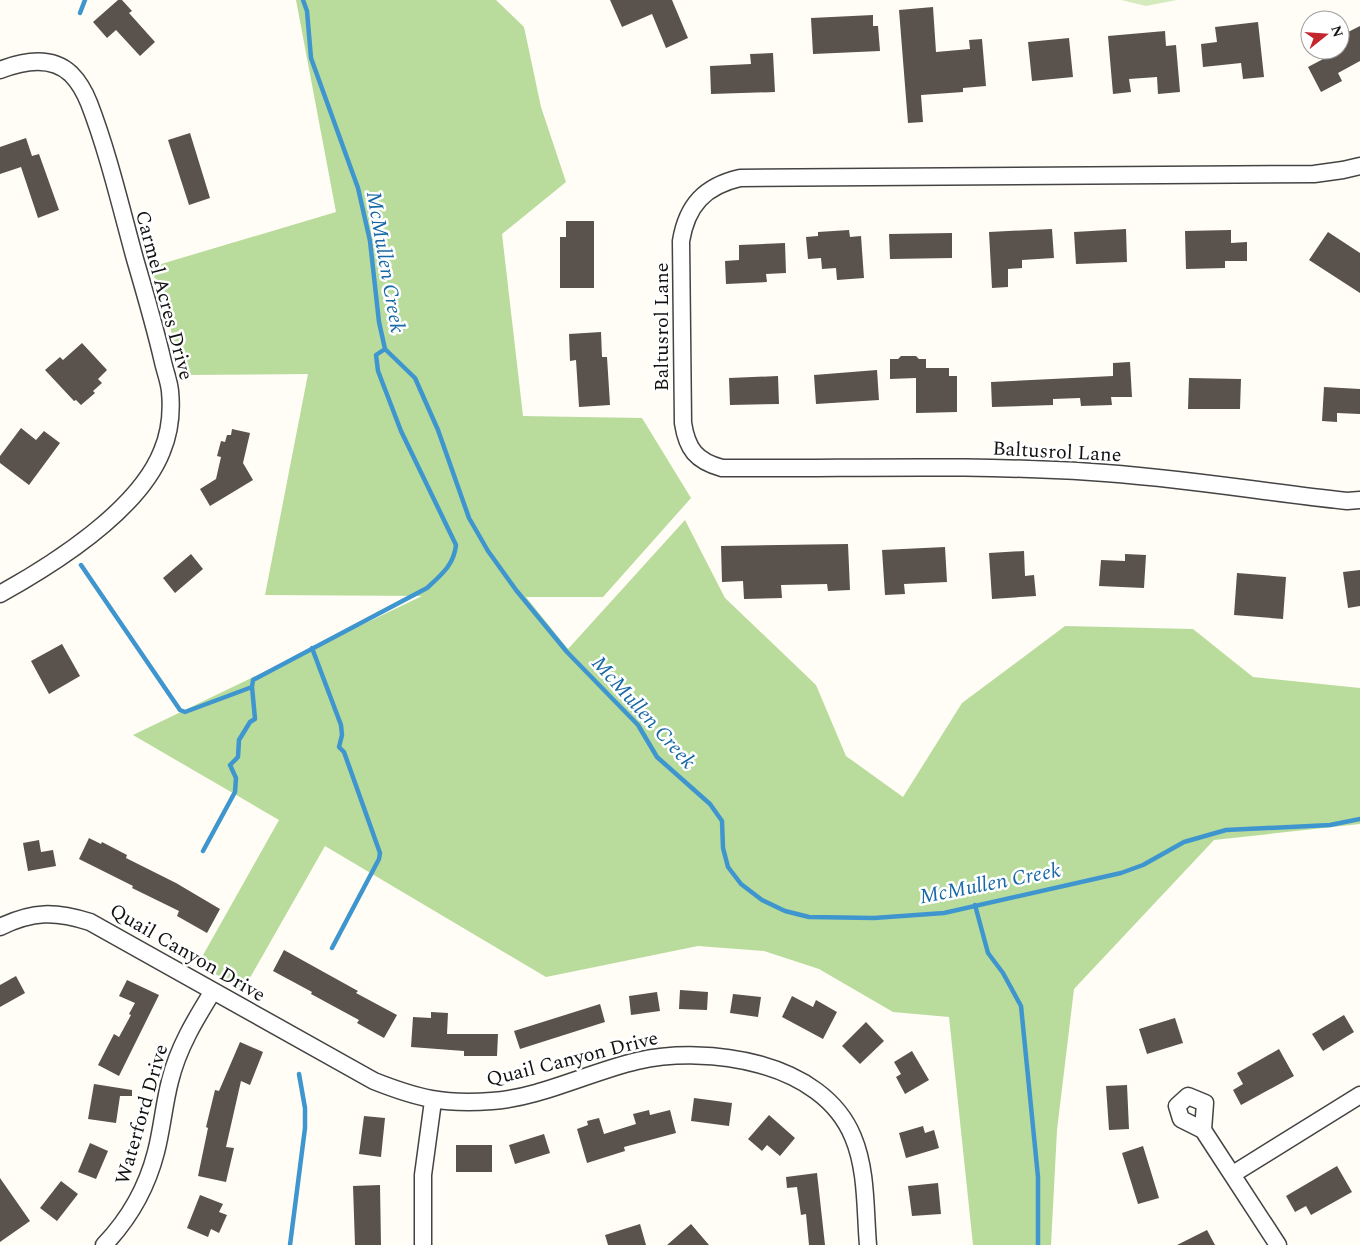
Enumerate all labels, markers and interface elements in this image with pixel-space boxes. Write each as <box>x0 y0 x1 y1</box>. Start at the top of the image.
north arrow <box>1300 10 1350 60</box>
text: N <box>1325 23 1349 40</box>
water label: McMullen Creek <box>357 189 413 336</box>
street label: Carmel Acres Drive <box>127 207 201 383</box>
street label: Baltusrol Lane <box>647 262 677 392</box>
street label: Baltusrol Lane <box>992 434 1122 470</box>
water label: McMullen Creek <box>583 649 703 777</box>
water label: McMullen Creek <box>917 855 1064 913</box>
street label: Quail Canyon Drive <box>104 896 271 1010</box>
street label: Quail Canyon Drive <box>483 1023 661 1095</box>
street label: Waterford Drive <box>108 1041 176 1188</box>

